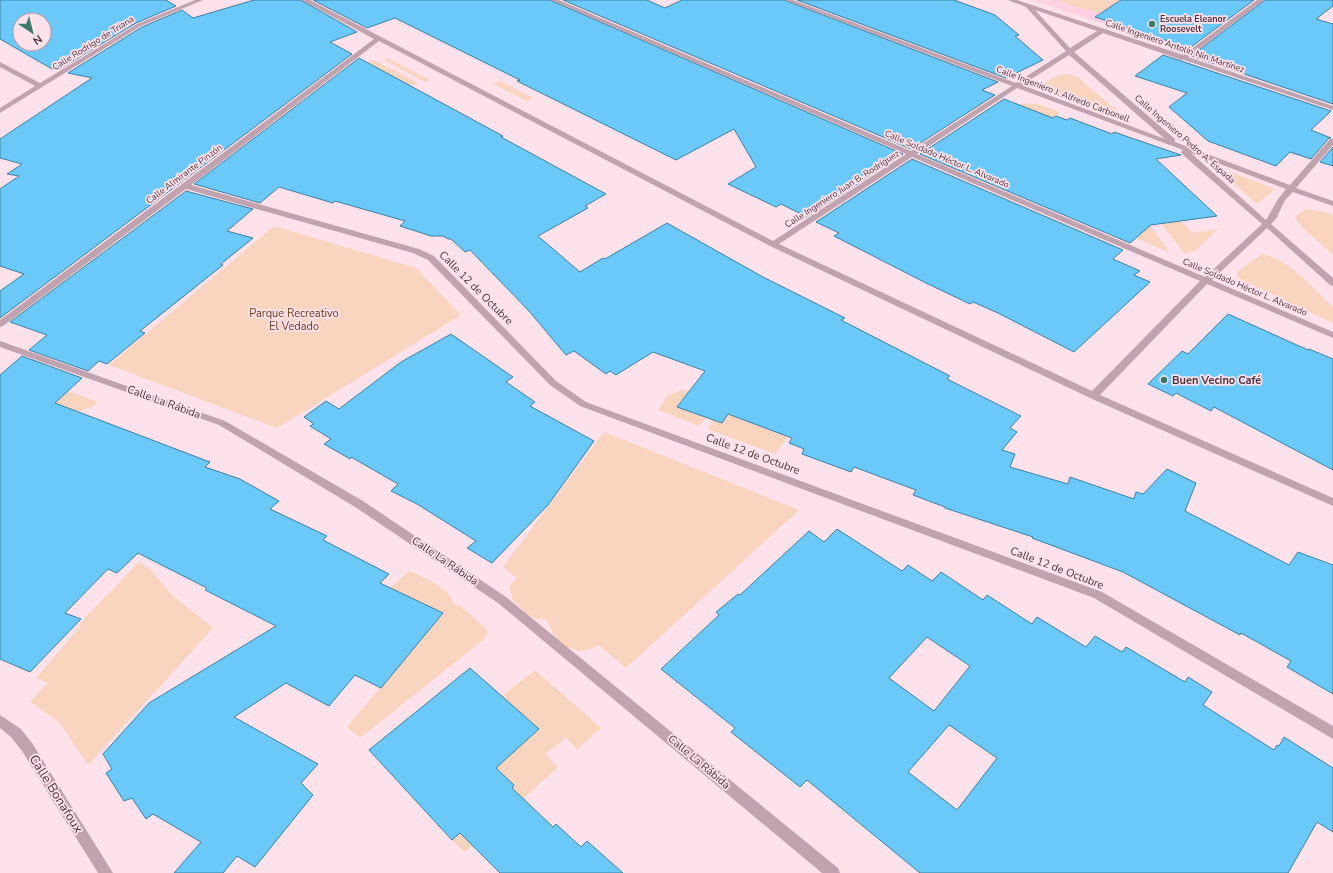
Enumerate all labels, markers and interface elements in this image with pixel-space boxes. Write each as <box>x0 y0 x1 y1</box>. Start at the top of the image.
north arrow <box>12 12 52 52</box>
street label: Calle Rodrigo de Triana <box>50 13 136 73</box>
place label: Escuela Eleanor Roosevelt <box>1160 13 1227 35</box>
street label: Calle Ingeniero Antolín Nin Martínez <box>1104 17 1246 75</box>
marker: Escuela Eleanor Roosevelt <box>1147 19 1157 29</box>
text: N <box>30 31 45 48</box>
street label: Calle Ingeniero J. Alfredo Carbonell <box>994 63 1132 125</box>
street label: Calle Ingeniero Pedro A. Espada <box>1132 92 1238 186</box>
street label: Calle Soldado Héctor L. Alvarado <box>883 127 1011 191</box>
street label: Calle Almirante Pinzón <box>143 141 225 207</box>
street label: Calle Ingeniero Juan B. Rodríguez <box>782 147 902 231</box>
street label: Calle 12 de Octubre <box>436 248 516 328</box>
street label: Calle Soldado Héctor L. Alvarado <box>1181 255 1309 319</box>
park label: Parque Recreativo El Vedado <box>249 306 339 334</box>
place label: Buen Vecino Café <box>1172 373 1261 388</box>
marker: Buen Vecino Café <box>1159 375 1169 385</box>
street label: Calle La Rábida <box>125 382 203 422</box>
street label: Calle 12 de Octubre <box>704 430 802 478</box>
street label: Calle La Rábida <box>409 533 481 589</box>
street label: Calle 12 de Octubre <box>1008 543 1106 593</box>
street label: Calle La Rábida <box>665 731 734 793</box>
street label: Calle Bonafoux <box>25 751 87 837</box>

